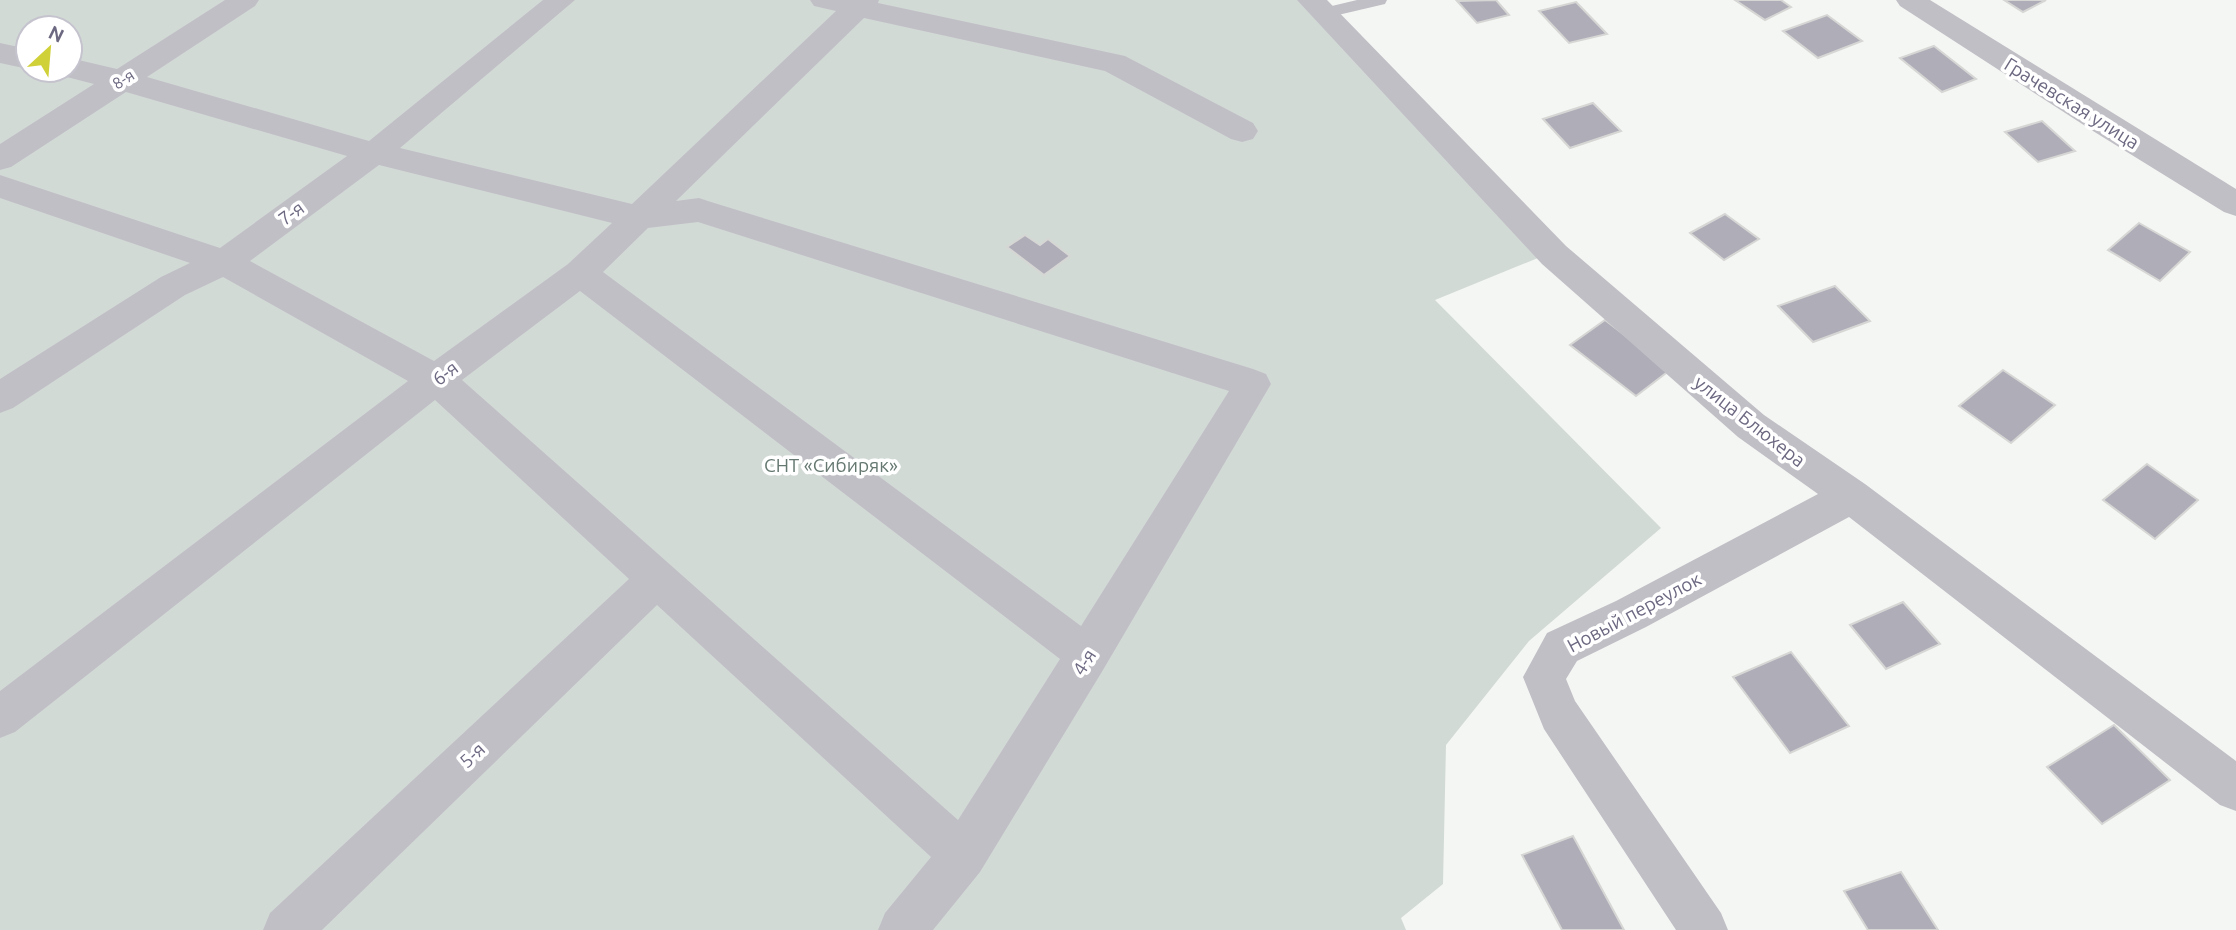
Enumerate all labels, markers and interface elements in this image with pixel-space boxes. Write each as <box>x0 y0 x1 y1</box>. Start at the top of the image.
north arrow <box>14 14 84 84</box>
text: N <box>45 21 68 47</box>
street label: Грачевская улица <box>2001 53 2143 153</box>
street label: 8-я <box>109 65 137 93</box>
street label: 7-я <box>274 196 308 230</box>
street label: 6-я <box>428 356 462 390</box>
street label: улица Блюхера <box>1690 371 1810 471</box>
park label: СНТ «Сибиряк» <box>764 454 898 476</box>
street label: Новый переулок <box>1563 567 1705 657</box>
street label: 4-я <box>1068 645 1100 679</box>
street label: 5-я <box>455 738 489 772</box>

